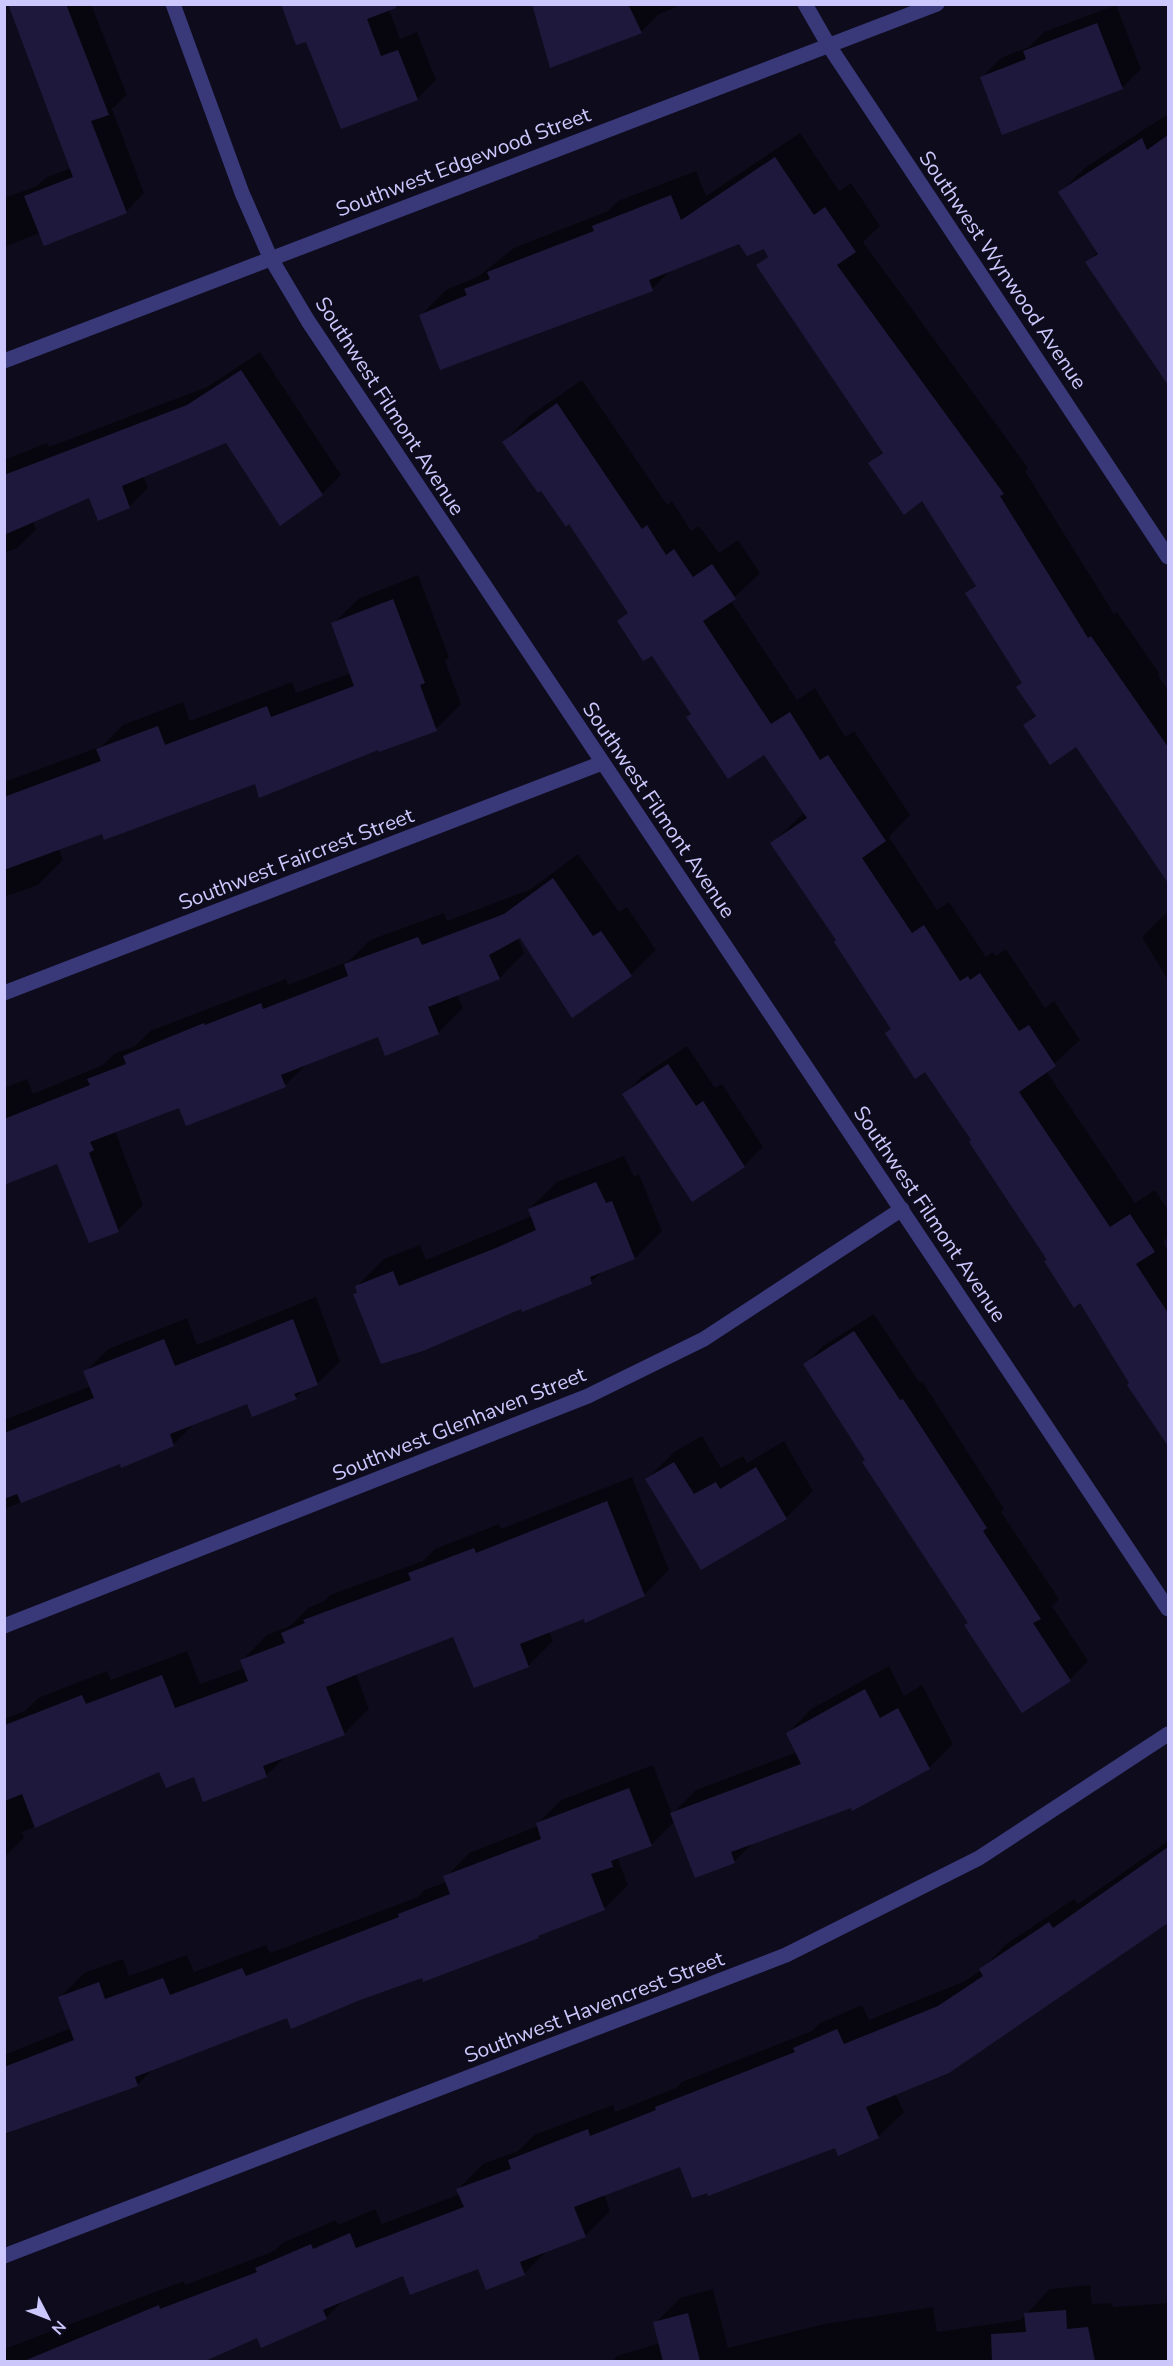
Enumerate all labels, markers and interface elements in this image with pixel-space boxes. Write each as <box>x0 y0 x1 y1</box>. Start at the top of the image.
street label: Southwest Edgewood Street <box>332 100 595 224</box>
street label: Southwest Wynwood Avenue <box>913 145 1093 395</box>
street label: Southwest Filmont Avenue <box>309 291 471 521</box>
street label: Southwest Filmont Avenue <box>576 696 742 924</box>
street label: Southwest Faircrest Street <box>174 801 418 917</box>
street label: Southwest Filmont Avenue <box>847 1100 1013 1328</box>
street label: Southwest Glenhaven Street <box>328 1360 590 1488</box>
street label: Southwest Havencrest Street <box>460 1944 728 2070</box>
north arrow <box>18 2288 78 2348</box>
text: N <box>46 2316 71 2339</box>

